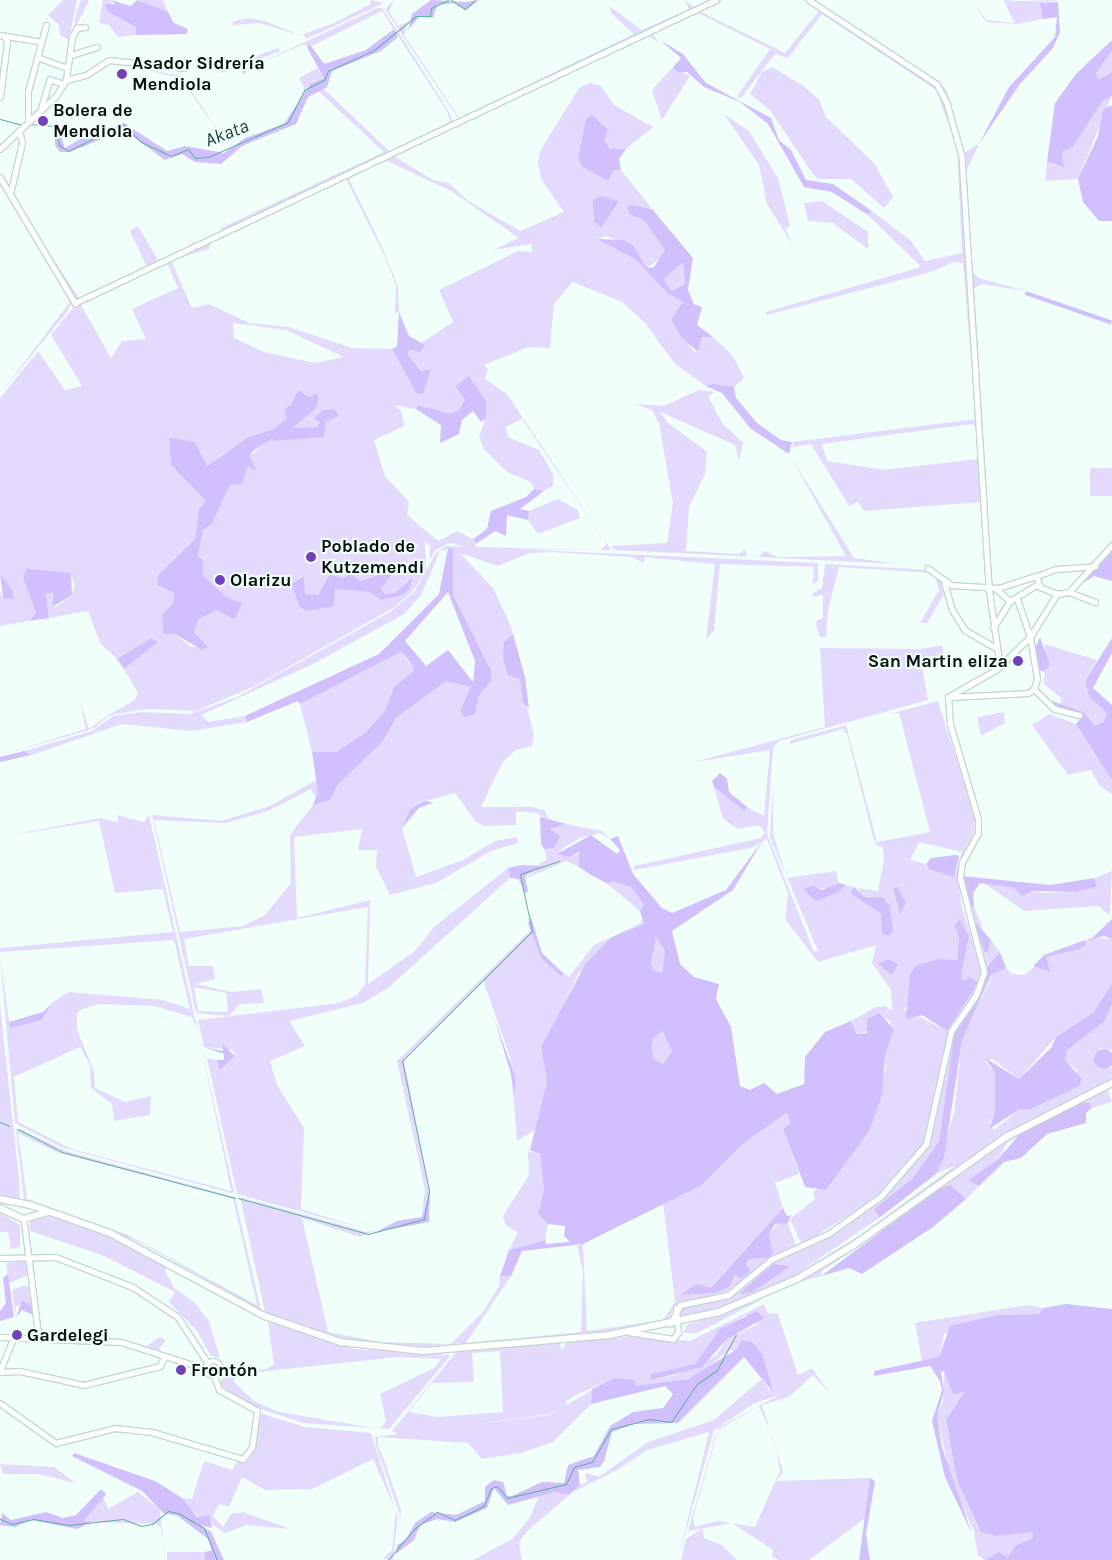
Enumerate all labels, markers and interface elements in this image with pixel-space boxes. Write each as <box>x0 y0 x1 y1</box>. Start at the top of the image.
place label: Asador Sidrería Mendiola <box>132 53 265 96</box>
marker: Asador Sidrería Mendiola <box>116 68 128 80</box>
place label: Bolera de Mendiola <box>53 100 133 142</box>
marker: Bolera de Mendiola <box>37 115 49 127</box>
water label: Akata <box>202 115 252 153</box>
place label: Poblado de Kutzemendi <box>321 536 424 578</box>
marker: Poblado de Kutzemendi <box>305 551 317 563</box>
place label: Olarizu <box>230 569 291 591</box>
marker: Olarizu <box>214 574 226 586</box>
place label: San Martin eliza <box>868 650 1008 672</box>
marker: San Martin eliza <box>1012 655 1024 667</box>
place label: Gardelegi <box>27 1324 109 1346</box>
marker: Gardelegi <box>11 1329 23 1341</box>
place label: Frontón <box>191 1359 258 1381</box>
marker: Frontón <box>175 1364 187 1376</box>

